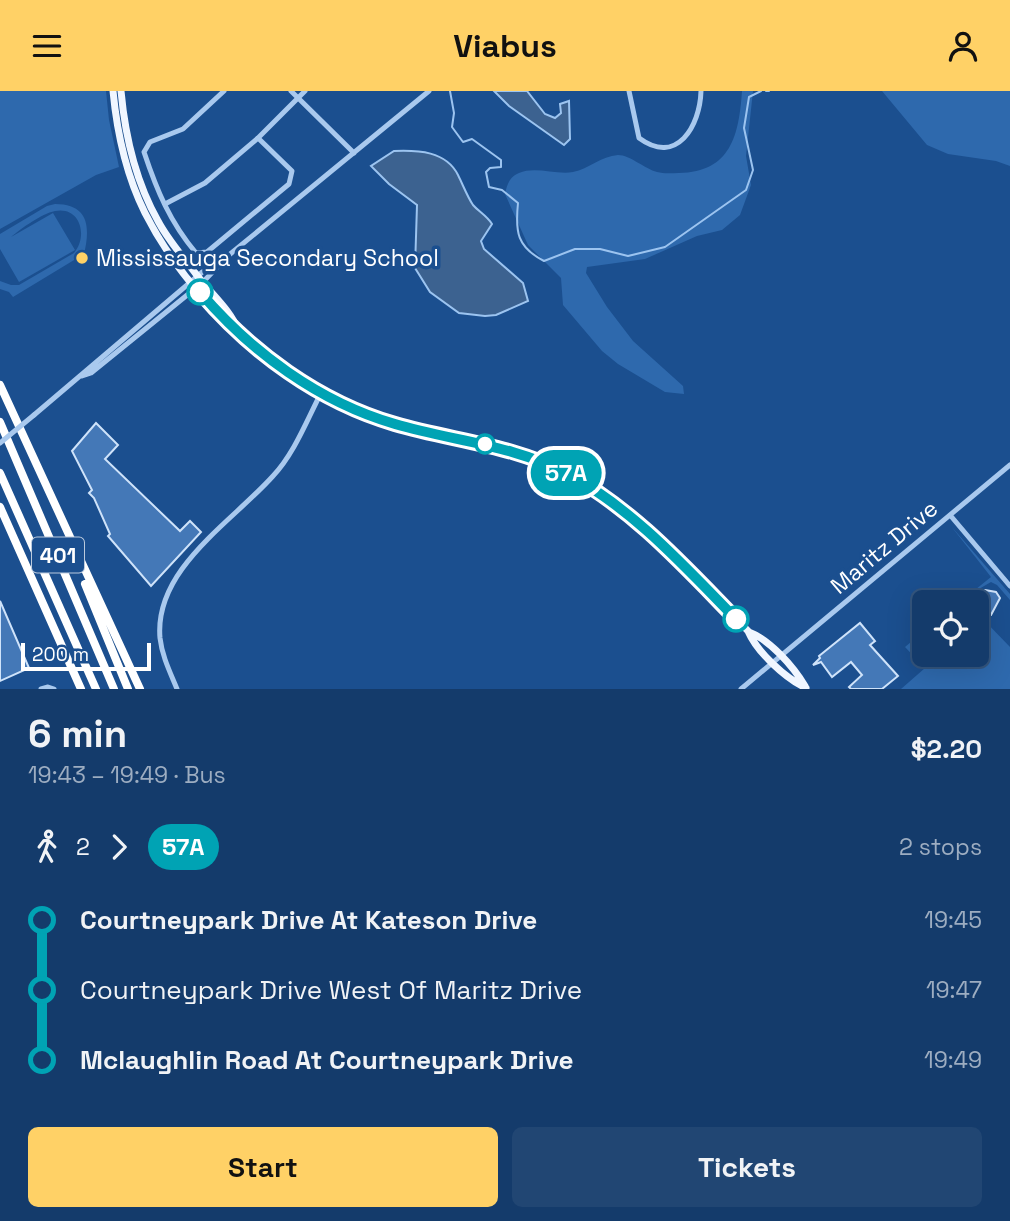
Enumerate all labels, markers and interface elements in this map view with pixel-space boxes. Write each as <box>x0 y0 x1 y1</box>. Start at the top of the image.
text: Viabus <box>453 26 557 66</box>
icon: menu <box>28 27 66 65</box>
icon: person <box>944 27 982 65</box>
place label: Mississauga Secondary School <box>96 243 439 273</box>
marker: Mississauga Secondary School <box>74 250 90 266</box>
unlabelled marker <box>187 279 213 305</box>
unlabelled marker <box>475 434 495 454</box>
line badge: 57A <box>526 450 606 496</box>
text: 57A <box>545 457 587 488</box>
street label: Maritz Drive <box>824 493 944 601</box>
road number: 401 <box>32 538 84 573</box>
map controls <box>912 590 989 667</box>
button: locate <box>912 590 989 667</box>
unlabelled marker <box>723 606 749 632</box>
scale bar <box>21 640 150 672</box>
text: 200 m <box>32 642 89 667</box>
text: 6 min <box>28 710 127 758</box>
text: $2.20 <box>911 732 982 766</box>
text: 19:43 – 19:49 · Bus <box>28 760 226 790</box>
icon: walk <box>28 828 66 866</box>
icon: forward <box>100 828 138 866</box>
text: 57A <box>162 831 205 862</box>
text: 2 <box>76 832 90 862</box>
text: 2 stops <box>899 832 982 862</box>
text: Courtneypark Drive At Kateson Drive <box>80 903 537 937</box>
text: 19:45 <box>924 905 982 935</box>
text: Courtneypark Drive West Of Maritz Drive <box>80 973 582 1007</box>
text: 19:47 <box>926 975 982 1005</box>
text: Mclaughlin Road At Courtneypark Drive <box>80 1043 574 1077</box>
text: 19:49 <box>924 1045 982 1075</box>
button: Start <box>28 1127 498 1207</box>
button: Tickets <box>512 1127 982 1207</box>

